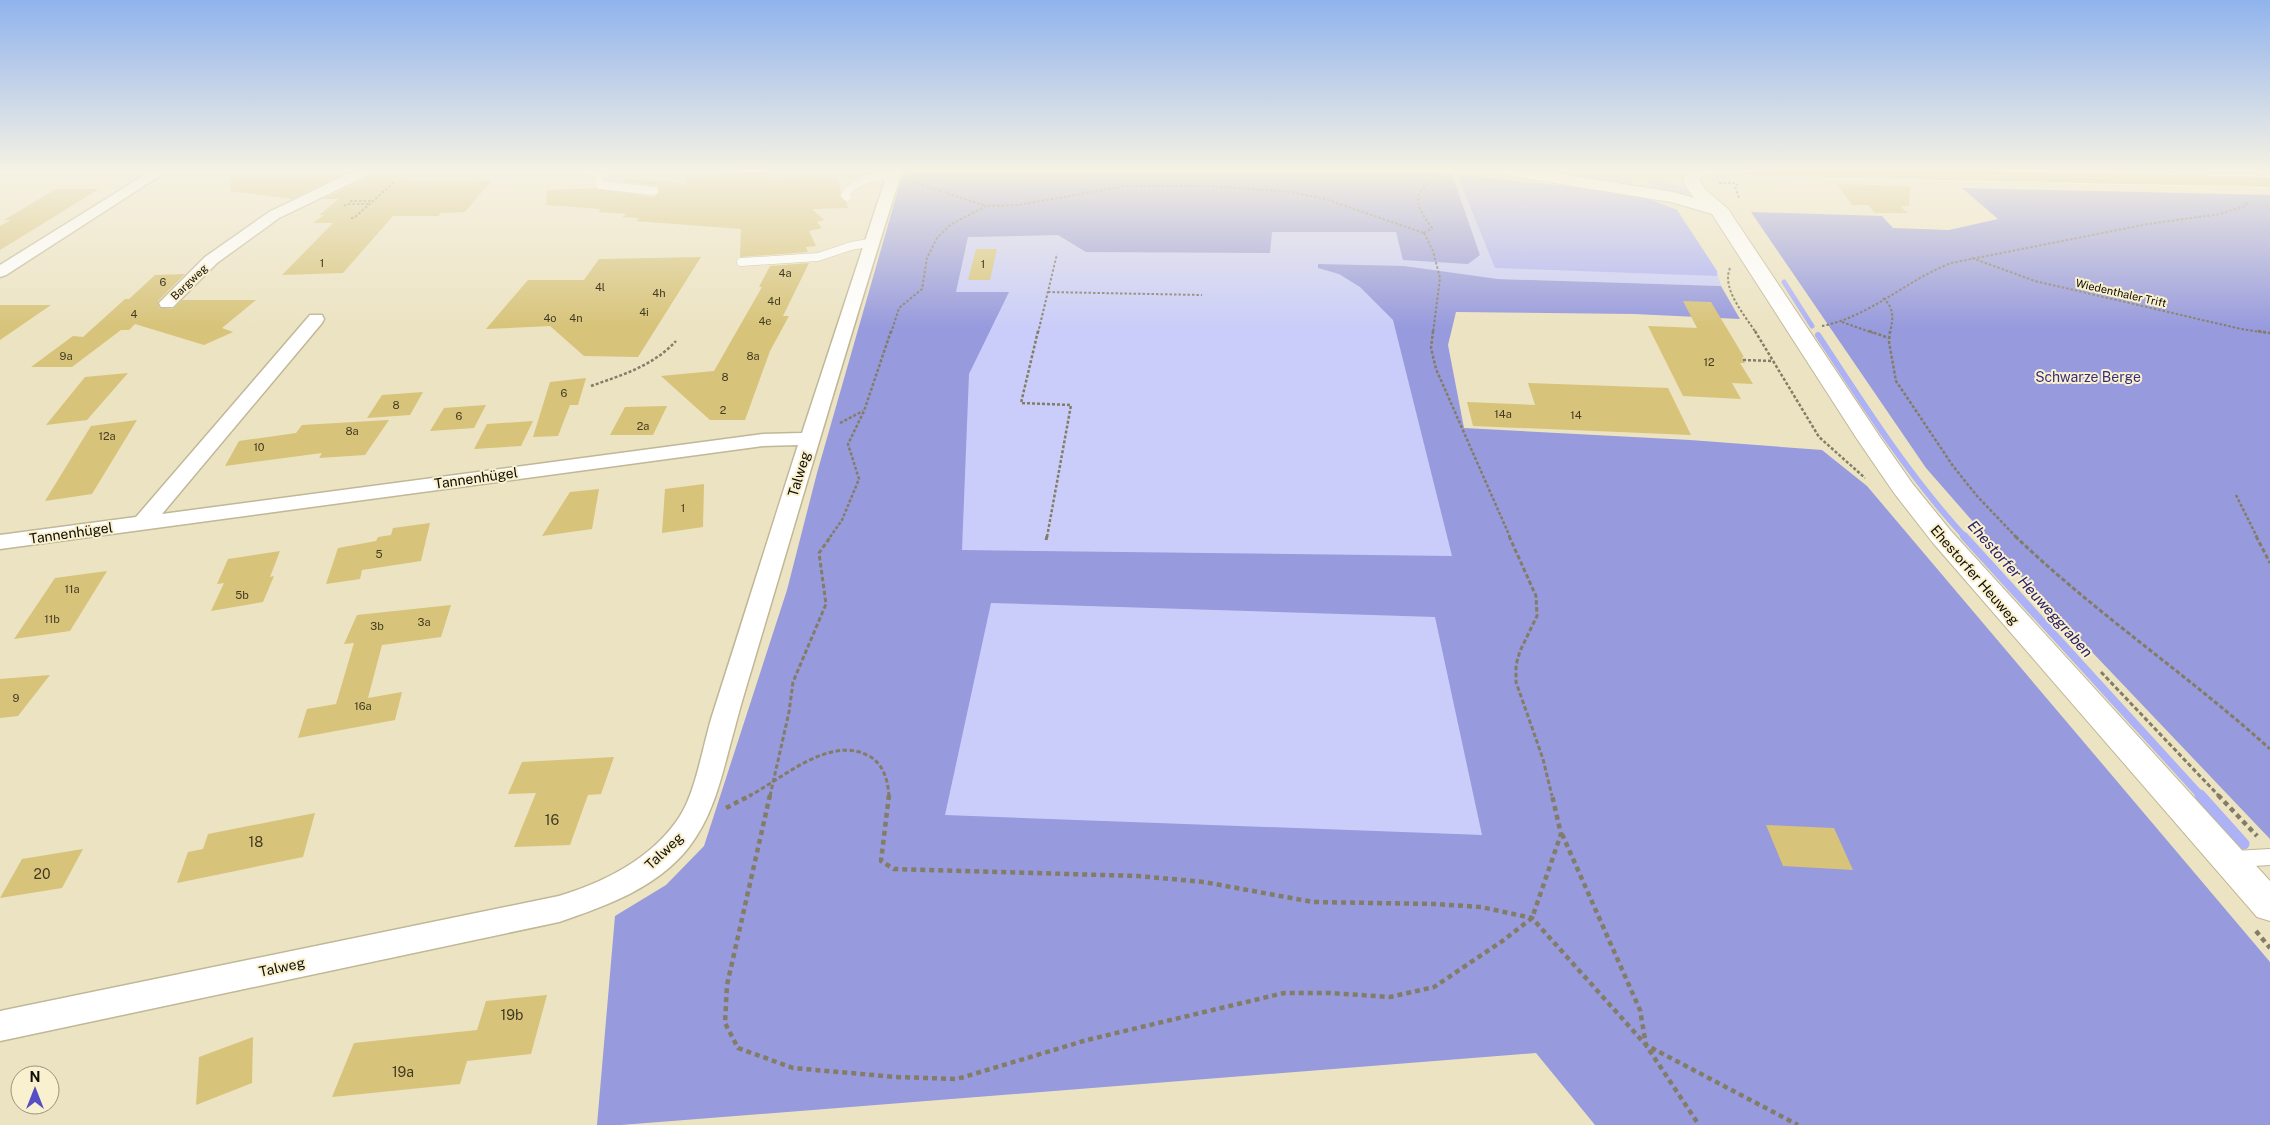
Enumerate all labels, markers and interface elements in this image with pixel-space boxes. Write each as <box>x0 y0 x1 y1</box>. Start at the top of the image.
house number: 1 <box>320 257 324 269</box>
house number: 1 <box>981 258 985 270</box>
street label: Bargweg <box>168 262 210 302</box>
house number: 4a <box>779 267 792 279</box>
house number: 6 <box>160 276 167 288</box>
street label: Wiedenthaler Trift <box>2074 277 2168 309</box>
house number: 4l <box>595 281 605 293</box>
house number: 4h <box>652 287 666 299</box>
house number: 4d <box>767 295 781 307</box>
house number: 4i <box>639 306 649 318</box>
house number: 4 <box>131 308 138 320</box>
house number: 4o <box>543 312 557 324</box>
house number: 4n <box>569 312 583 324</box>
house number: 4e <box>758 315 772 327</box>
house number: 9a <box>60 350 72 362</box>
house number: 8a <box>746 350 760 362</box>
house number: 12 <box>1703 356 1715 368</box>
park label: Schwarze Berge <box>2035 369 2141 385</box>
house number: 8 <box>721 371 729 383</box>
house number: 6 <box>561 387 568 399</box>
house number: 8 <box>392 399 400 411</box>
house number: 2 <box>720 404 727 416</box>
house number: 14a <box>1494 408 1512 420</box>
house number: 14 <box>1570 409 1582 421</box>
house number: 6 <box>456 410 463 422</box>
house number: 2a <box>637 420 649 432</box>
house number: 8a <box>345 425 359 437</box>
house number: 12a <box>98 430 116 442</box>
house number: 10 <box>253 441 265 453</box>
street label: Talweg <box>785 449 814 499</box>
street label: Tannenhügel <box>433 464 519 492</box>
house number: 1 <box>681 502 685 514</box>
water label: Ehestorfer Heuweggraben <box>1965 517 2096 660</box>
street label: Tannenhügel <box>28 519 114 547</box>
street label: Ehestorfer Heuweg <box>1927 522 2023 628</box>
house number: 5 <box>375 548 383 560</box>
house number: 11a <box>64 583 80 595</box>
house number: 5b <box>235 589 249 601</box>
house number: 11b <box>44 613 60 625</box>
house number: 3a <box>417 616 431 628</box>
house number: 3b <box>370 620 384 632</box>
house number: 9 <box>13 692 20 704</box>
house number: 16a <box>354 700 372 712</box>
house number: 16 <box>545 812 559 828</box>
street label: Talweg <box>642 829 687 873</box>
house number: 18 <box>249 834 263 850</box>
house number: 20 <box>34 866 50 882</box>
street label: Talweg <box>258 954 307 980</box>
house number: 19b <box>501 1007 523 1023</box>
house number: 19a <box>392 1064 414 1080</box>
north arrow <box>10 1065 60 1115</box>
text: N <box>30 1069 40 1085</box>

